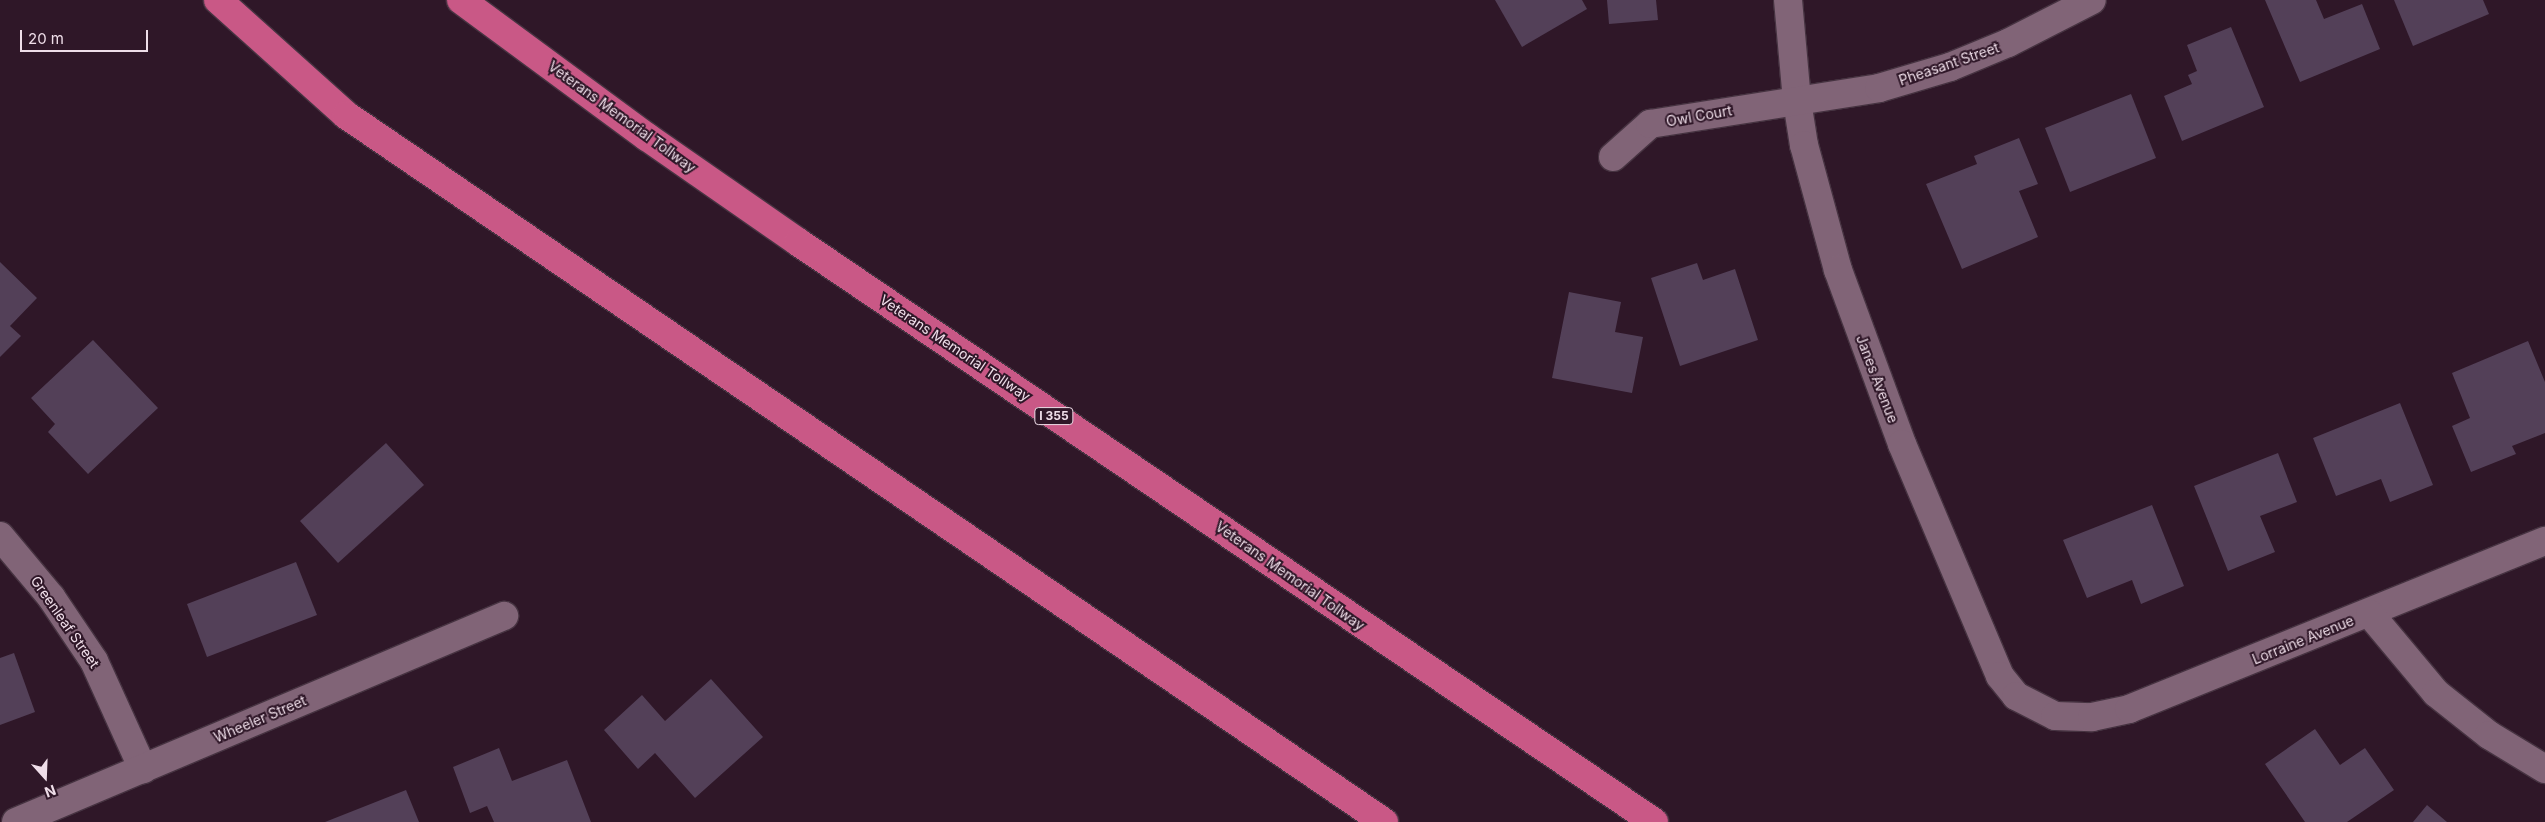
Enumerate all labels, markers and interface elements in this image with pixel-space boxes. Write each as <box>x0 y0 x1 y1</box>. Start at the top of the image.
scale bar <box>22 20 150 52</box>
text: 20 m <box>28 29 64 48</box>
street label: Pheasant Street <box>1897 39 2001 89</box>
street label: Veterans Memorial Tollway <box>545 58 699 176</box>
street label: Owl Court <box>1665 102 1733 130</box>
street label: Veterans Memorial Tollway <box>876 291 1034 405</box>
street label: Janes Avenue <box>1853 333 1901 425</box>
road number: I 355 <box>1034 406 1074 426</box>
street label: Veterans Memorial Tollway <box>1212 518 1368 634</box>
street label: Greenleaf Street <box>27 573 103 671</box>
street label: Lorraine Avenue <box>2250 612 2356 668</box>
street label: Wheeler Street <box>211 692 309 746</box>
north arrow <box>20 752 70 802</box>
text: N <box>42 782 58 801</box>

